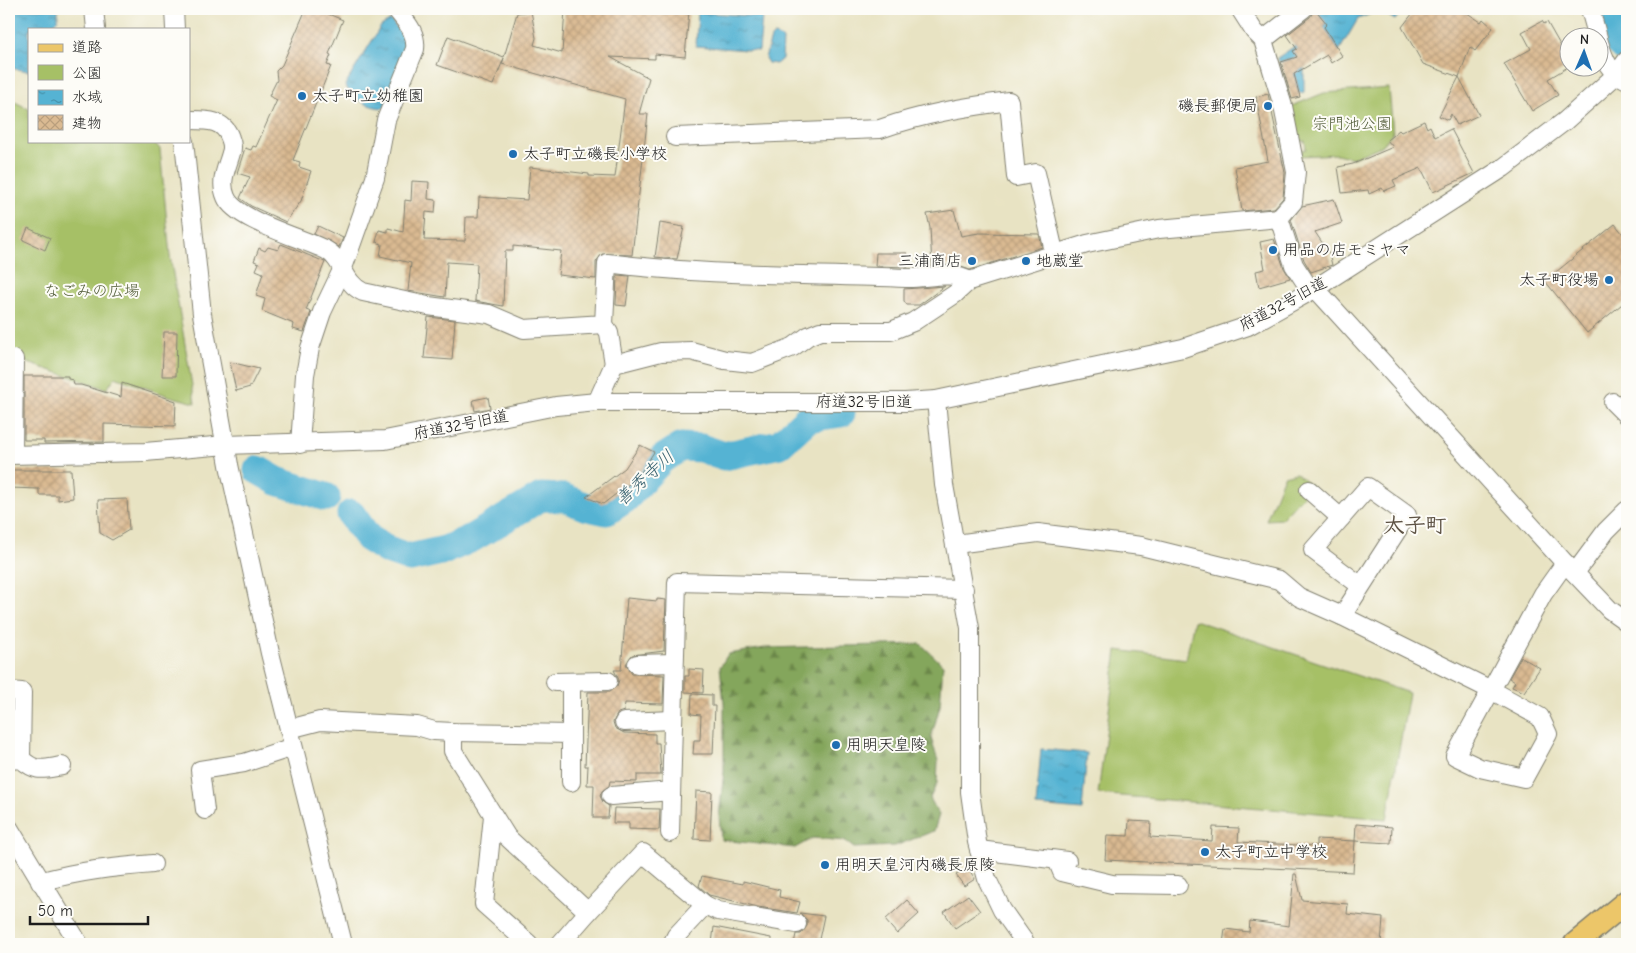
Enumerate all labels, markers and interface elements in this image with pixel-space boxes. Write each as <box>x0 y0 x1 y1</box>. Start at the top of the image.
legend <box>28 28 190 142</box>
north arrow <box>1558 28 1608 78</box>
text: N <box>1580 31 1589 48</box>
text: 道路 <box>72 38 102 56</box>
text: 公園 <box>72 64 102 82</box>
place label: 太子町立幼稚園 <box>312 87 424 105</box>
text: 水域 <box>72 88 102 106</box>
marker: 太子町立幼稚園 <box>296 90 308 102</box>
place label: 磯長郵便局 <box>1178 97 1258 115</box>
marker: 磯長郵便局 <box>1262 100 1274 112</box>
text: 建物 <box>72 114 102 132</box>
park label: 宗門池公園 <box>1312 115 1392 133</box>
place label: 太子町立磯長小学校 <box>523 145 667 163</box>
marker: 太子町立磯長小学校 <box>507 148 519 160</box>
place label: 用品の店モミヤマ <box>1283 241 1411 259</box>
marker: 用品の店モミヤマ <box>1267 244 1279 256</box>
place label: 三浦商店 <box>898 252 962 270</box>
place label: 地蔵堂 <box>1036 252 1084 270</box>
marker: 三浦商店 <box>966 255 978 267</box>
marker: 地蔵堂 <box>1020 255 1032 267</box>
place label: 太子町役場 <box>1519 271 1599 289</box>
street label: 府道32号旧道 <box>1236 273 1330 335</box>
marker: 太子町役場 <box>1603 274 1615 286</box>
park label: なごみの広場 <box>44 282 140 300</box>
street label: 府道32号旧道 <box>816 393 912 411</box>
street label: 府道32号旧道 <box>412 407 510 443</box>
water label: 善秀寺川 <box>611 446 679 510</box>
district label: 太子町 <box>1384 513 1447 537</box>
place label: 用明天皇陵 <box>846 736 926 754</box>
marker: 用明天皇陵 <box>830 739 842 751</box>
place label: 太子町立中学校 <box>1215 843 1327 861</box>
marker: 太子町立中学校 <box>1199 846 1211 858</box>
place label: 用明天皇河内磯長原陵 <box>835 856 995 874</box>
marker: 用明天皇河内磯長原陵 <box>819 859 831 871</box>
scale bar <box>30 893 148 925</box>
text: 50 m <box>38 902 73 920</box>

